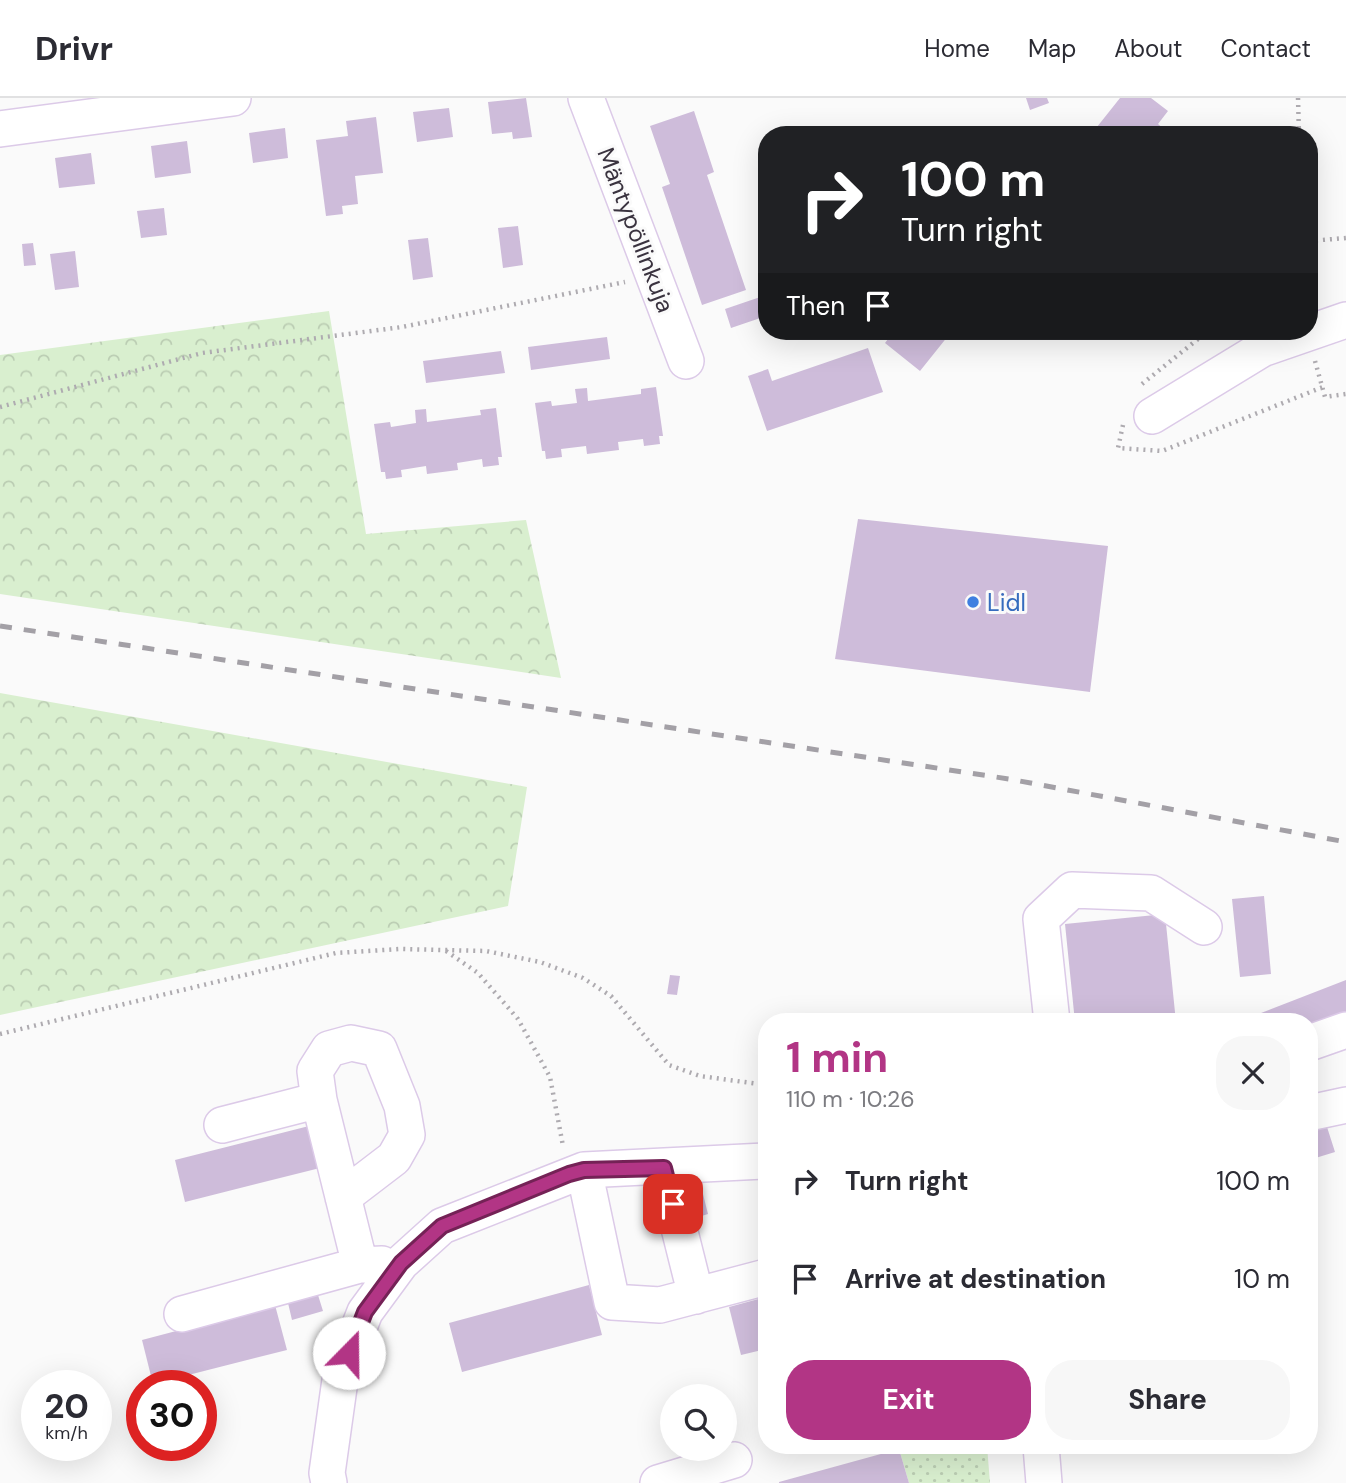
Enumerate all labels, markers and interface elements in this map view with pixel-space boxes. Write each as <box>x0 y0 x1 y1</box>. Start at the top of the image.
text: Drivr <box>35 27 113 70</box>
text: Home <box>924 33 990 64</box>
text: Map <box>1028 33 1076 64</box>
text: About <box>1114 33 1183 64</box>
text: Contact <box>1221 33 1311 64</box>
street label: Mäntypöllinkuja <box>590 143 682 317</box>
text: 100 m <box>901 147 1045 211</box>
icon: right <box>786 154 877 245</box>
text: Turn right <box>901 209 1043 251</box>
icon: arrive <box>859 287 897 325</box>
text: Then <box>786 289 845 323</box>
place label: Lidl <box>987 587 1026 618</box>
marker: Lidl <box>965 594 981 610</box>
text: 1 min <box>786 1030 888 1085</box>
button: close <box>1216 1036 1290 1110</box>
text: 110 m · 10:26 <box>786 1084 915 1114</box>
icon: right <box>786 1162 824 1200</box>
text: Turn right <box>845 1164 969 1198</box>
text: 100 m <box>1216 1164 1290 1198</box>
pin <box>643 1174 703 1234</box>
icon: arrive <box>654 1185 692 1223</box>
icon: arrive <box>786 1260 824 1298</box>
text: Arrive at destination <box>845 1262 1106 1296</box>
text: 10 m <box>1234 1262 1290 1296</box>
position arrow <box>312 1316 386 1390</box>
button: Exit <box>786 1360 1031 1440</box>
button: Share <box>1045 1360 1290 1440</box>
speed limit sign: 30 <box>126 1370 217 1461</box>
text: 20 <box>44 1383 89 1429</box>
map controls <box>660 1384 737 1461</box>
button: search <box>660 1384 737 1461</box>
text: km/h <box>45 1421 88 1445</box>

